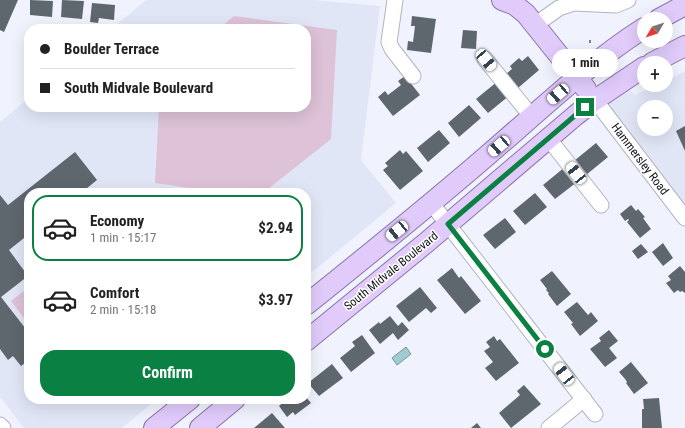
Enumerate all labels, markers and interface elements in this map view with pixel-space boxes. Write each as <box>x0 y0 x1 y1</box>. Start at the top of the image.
north arrow <box>637 12 673 48</box>
map controls <box>637 12 673 136</box>
text: Boulder Terrace <box>64 40 159 58</box>
car <box>474 47 498 73</box>
callout: 1 min <box>552 49 618 77</box>
text: 1 min <box>571 55 599 70</box>
button: + <box>637 56 673 92</box>
text: South Midvale Boulevard <box>64 79 213 97</box>
car <box>545 82 571 106</box>
route end <box>576 98 594 116</box>
button: − <box>637 100 673 136</box>
street label: Hammersley Road <box>608 120 672 198</box>
car <box>486 134 512 158</box>
car <box>564 160 588 186</box>
icon: car <box>42 210 78 246</box>
text: Economy <box>90 212 144 230</box>
text: $2.94 <box>258 219 293 237</box>
car <box>384 219 410 243</box>
street label: South Midvale Boulevard <box>341 229 441 313</box>
text: 1 min · 15:17 <box>90 230 156 245</box>
icon: car <box>42 282 78 318</box>
text: Comfort <box>90 284 139 302</box>
text: $3.97 <box>258 291 293 309</box>
text: 2 min · 15:18 <box>90 302 156 317</box>
route start <box>536 340 554 358</box>
button: Confirm <box>40 350 295 396</box>
car <box>552 361 576 387</box>

